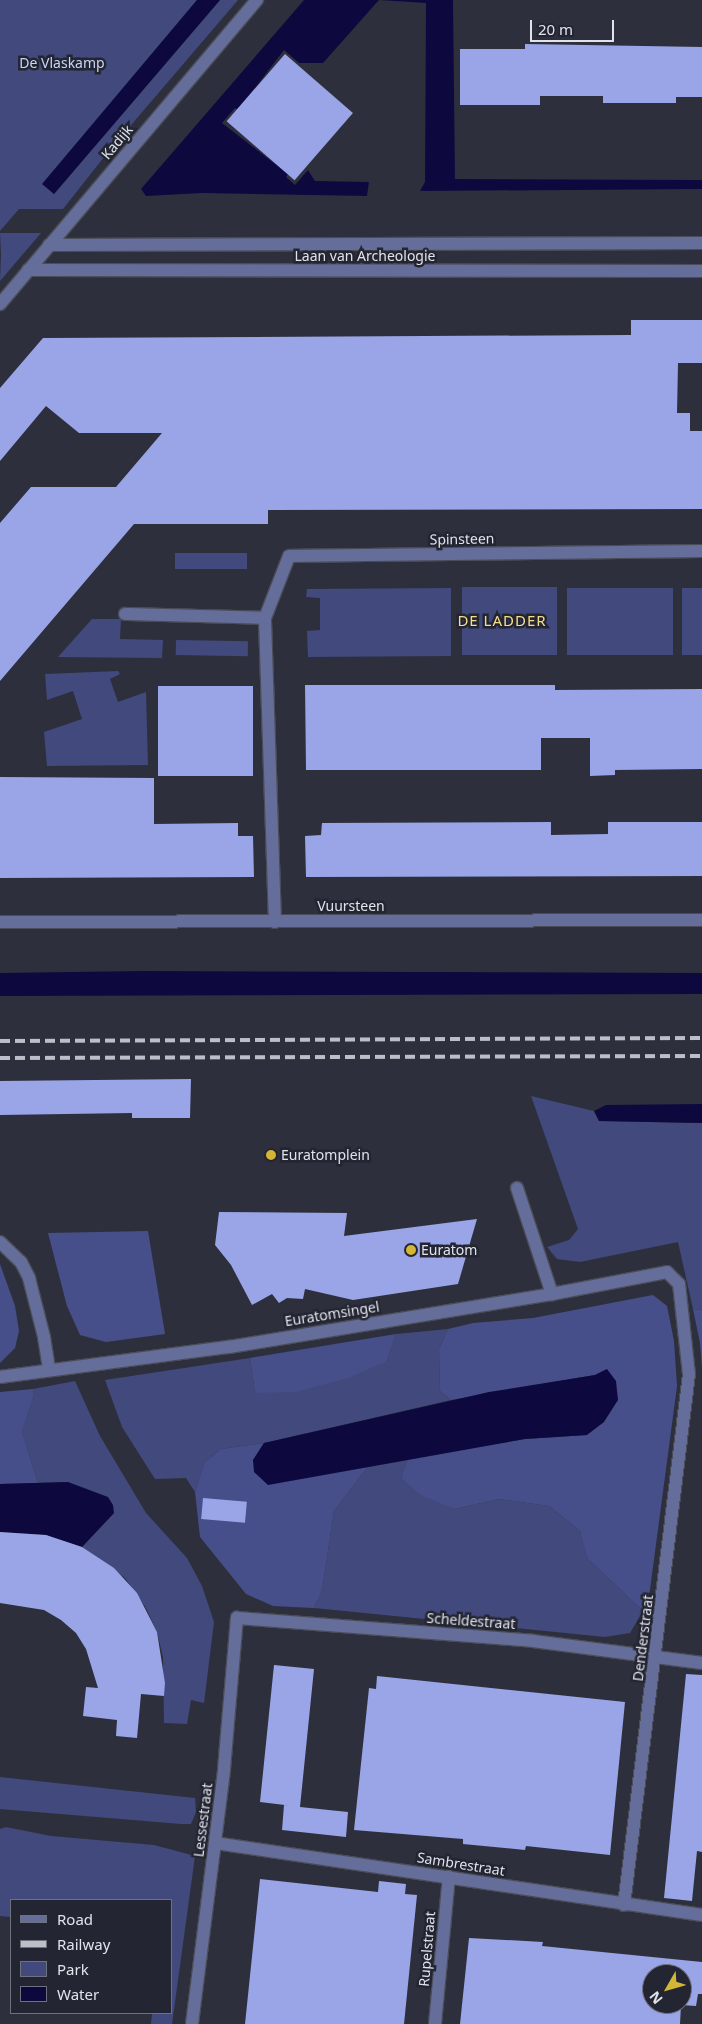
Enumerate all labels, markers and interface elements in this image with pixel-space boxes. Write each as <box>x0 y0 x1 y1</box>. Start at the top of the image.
scale bar <box>532 10 616 42</box>
text: 20 m <box>538 19 573 39</box>
park label: De Vlaskamp <box>19 55 105 71</box>
street label: Kadijk <box>98 121 136 163</box>
street label: Laan van Archeologie <box>295 248 435 264</box>
street label: Spinsteen <box>429 530 495 548</box>
district label: DE LADDER <box>456 612 548 630</box>
street label: Vuursteen <box>317 898 385 914</box>
place label: Euratomplein <box>281 1147 370 1163</box>
marker: Euratomplein <box>265 1149 277 1161</box>
place label: Euratom <box>421 1242 477 1258</box>
marker: Euratom <box>405 1244 417 1256</box>
street label: Euratomsingel <box>284 1298 380 1330</box>
street label: Denderstraat <box>629 1594 657 1682</box>
street label: Scheldestraat <box>426 1610 516 1632</box>
street label: Lessestraat <box>190 1782 216 1858</box>
street label: Sambrestraat <box>416 1849 506 1879</box>
legend <box>10 1899 172 2014</box>
text: Road <box>57 1909 93 1929</box>
street label: Rupelstraat <box>415 1911 439 1987</box>
text: Railway <box>57 1934 110 1954</box>
text: Park <box>57 1959 89 1979</box>
north arrow <box>642 1964 692 2014</box>
text: Water <box>57 1984 99 2004</box>
text: N <box>645 1988 667 2008</box>

